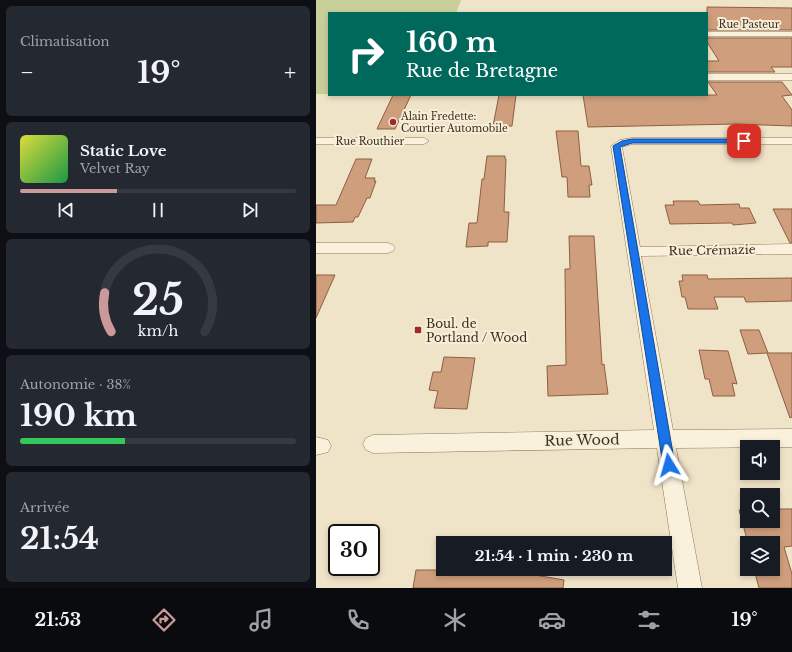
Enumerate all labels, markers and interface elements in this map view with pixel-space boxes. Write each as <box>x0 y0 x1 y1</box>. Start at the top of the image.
street label: Rue Pasteur <box>719 18 780 31</box>
text: 160 m <box>406 25 497 60</box>
icon: right <box>340 28 392 80</box>
text: Climatisation <box>20 33 110 50</box>
text: 19° <box>137 54 181 91</box>
text: − <box>20 59 34 86</box>
text: + <box>284 59 296 86</box>
text: Rue de Bretagne <box>406 60 558 82</box>
place label: Alain Fredette: Courtier Automobile <box>400 110 508 135</box>
marker: Alain Fredette: Courtier Automobile <box>388 117 398 127</box>
pin <box>727 124 761 158</box>
icon: arrive <box>733 130 755 152</box>
street label: Rue Routhier <box>336 135 405 148</box>
text: Static Love <box>80 141 166 160</box>
text: Velvet Ray <box>80 160 150 177</box>
icon: previous <box>55 199 77 221</box>
icon: pause <box>147 199 169 221</box>
icon: next <box>239 199 261 221</box>
street label: Rue Crémazie <box>668 242 756 258</box>
text: 25 <box>132 275 184 326</box>
place label: Boul. de Portland / Wood <box>426 316 527 345</box>
text: km/h <box>138 322 178 340</box>
marker: Boul. de Portland / Wood <box>413 325 423 335</box>
text: Autonomie · 38% <box>20 376 131 393</box>
text: 190 km <box>20 397 137 434</box>
street label: Rue Wood <box>544 430 620 450</box>
map controls <box>740 440 780 576</box>
button: sound <box>740 440 780 480</box>
position arrow <box>648 444 690 486</box>
button: search <box>740 488 780 528</box>
text: Arrivée <box>20 499 69 516</box>
text: 21:54 <box>20 520 99 557</box>
speed limit sign: 30 <box>328 524 380 576</box>
button: layers <box>740 536 780 576</box>
text: 21:54 · 1 min · 230 m <box>475 546 633 565</box>
icon: directions <box>150 606 178 634</box>
icon: music <box>247 606 275 634</box>
icon: phone <box>344 606 372 634</box>
icon: climate <box>441 606 469 634</box>
icon: car <box>538 606 566 634</box>
icon: filters <box>635 606 663 634</box>
text: 21:53 <box>34 609 81 631</box>
text: 19° <box>732 609 758 631</box>

